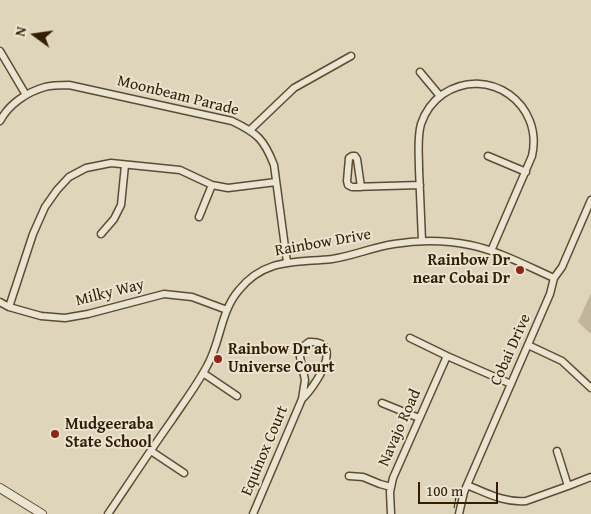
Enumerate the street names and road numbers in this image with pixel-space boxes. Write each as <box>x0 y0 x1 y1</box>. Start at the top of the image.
street label: Moonbeam Parade <box>115 72 241 120</box>
street label: Rainbow Drive <box>273 225 373 261</box>
street label: Milky Way <box>74 275 146 311</box>
street label: Cobai Drive <box>487 311 535 389</box>
street label: Navajo Road <box>374 386 426 470</box>
street label: Equinox Court <box>237 403 293 499</box>

